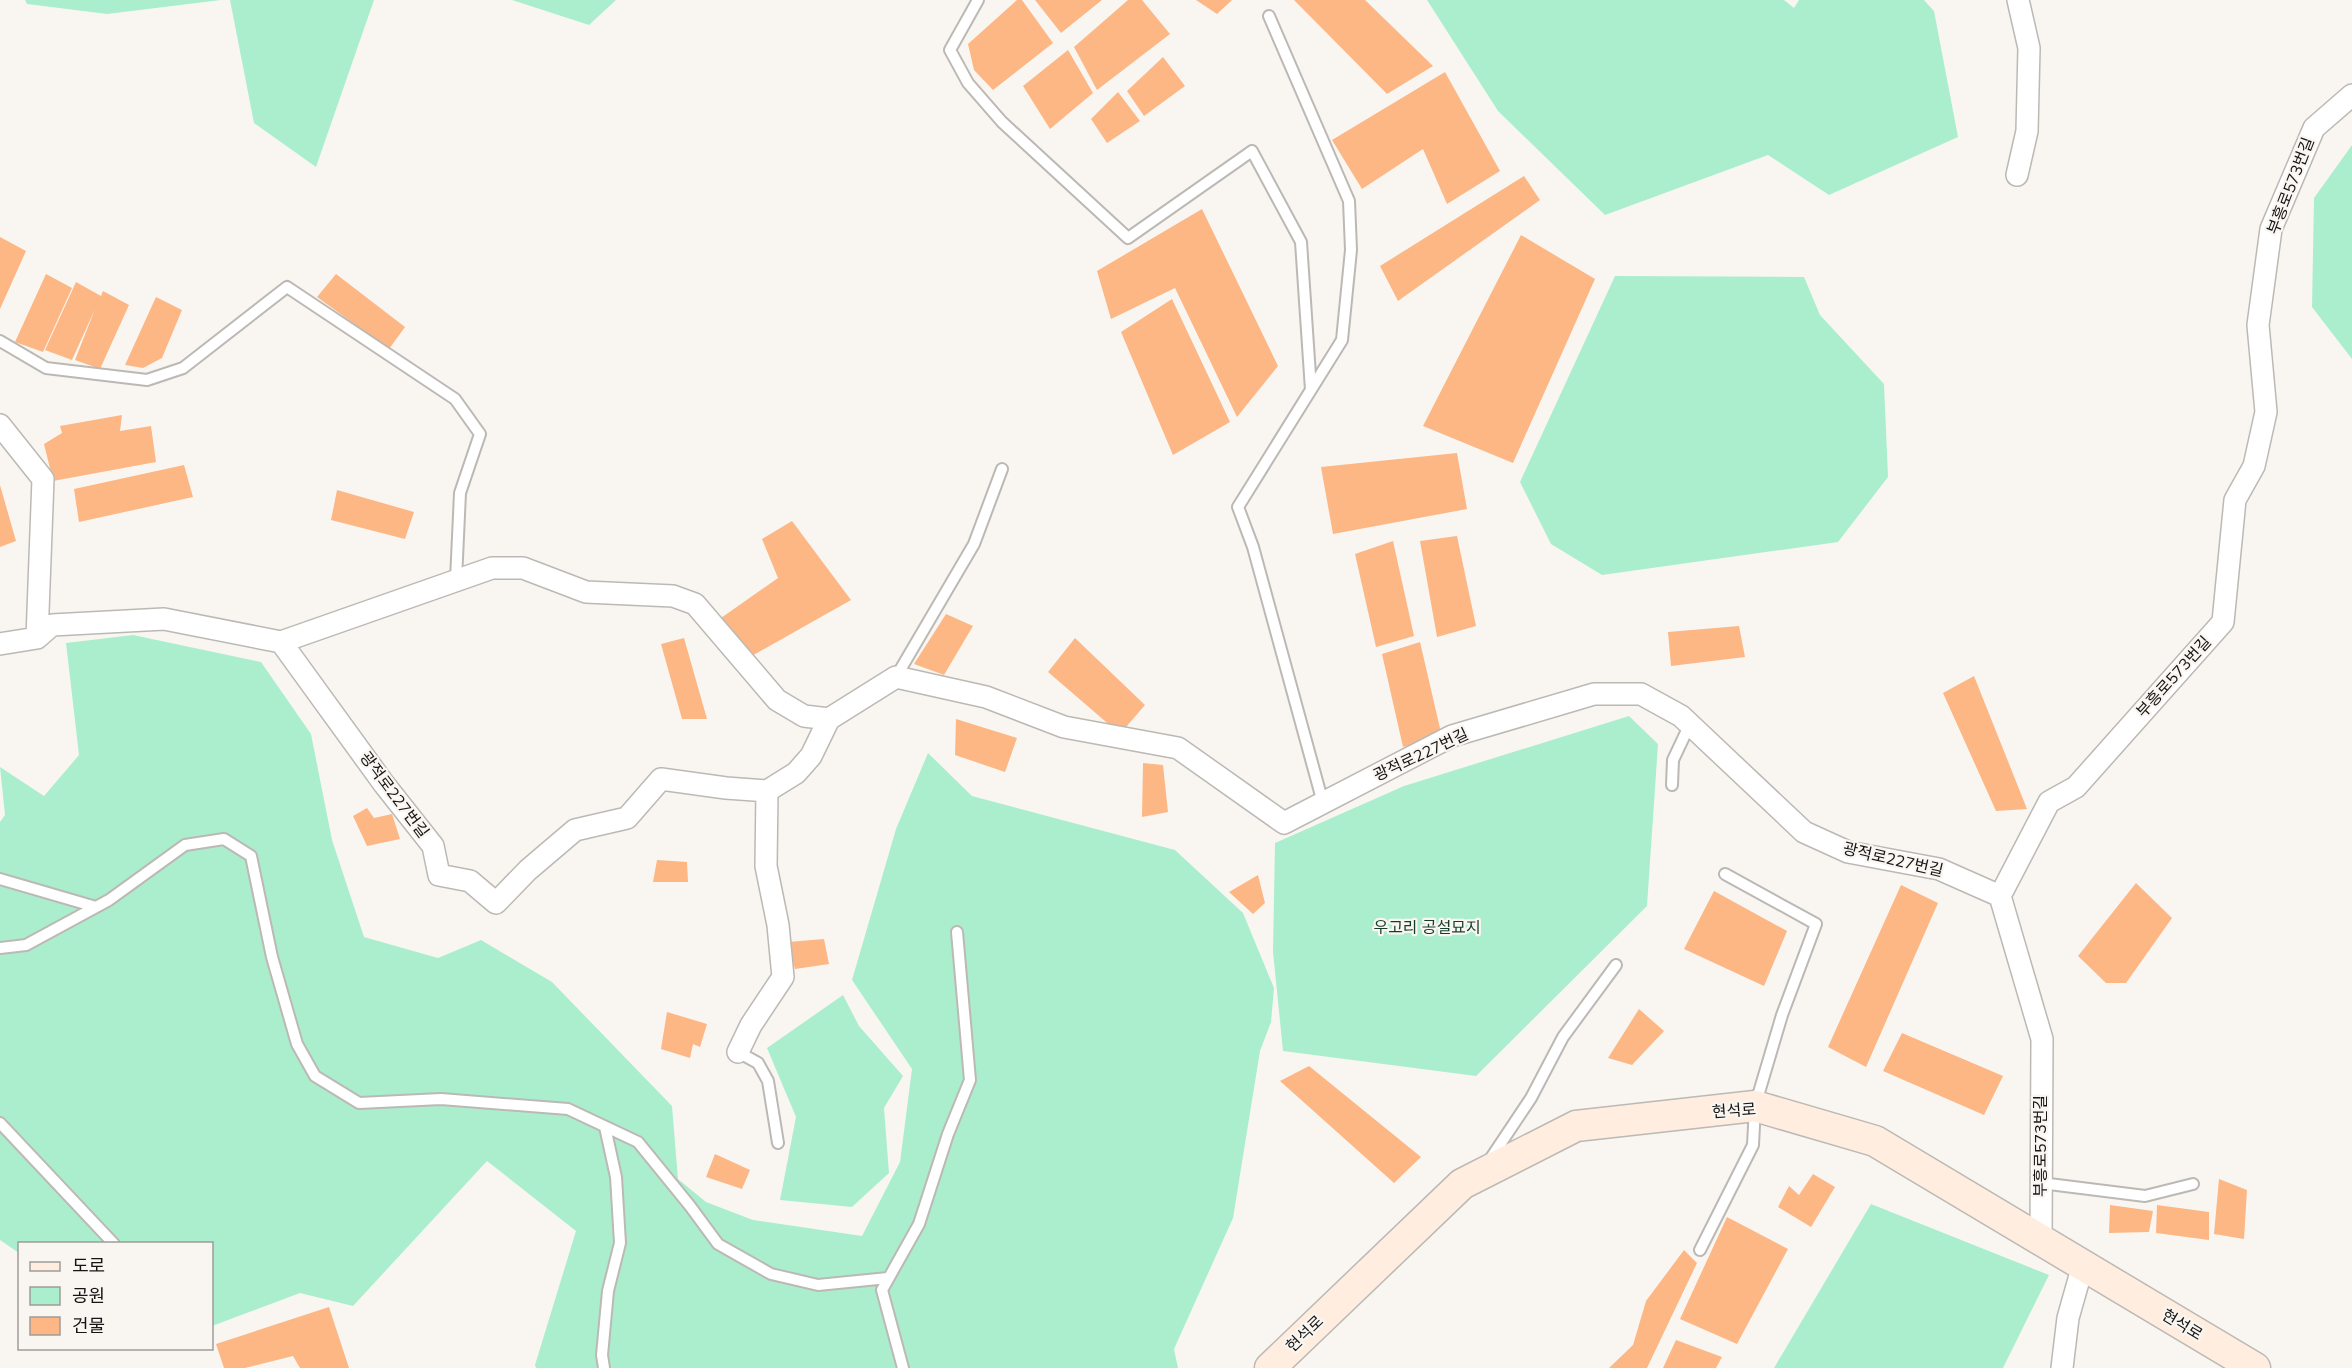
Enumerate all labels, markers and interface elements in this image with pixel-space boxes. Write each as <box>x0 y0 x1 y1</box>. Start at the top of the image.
street label: 부흥로573번길 <box>2262 134 2320 238</box>
street label: 부흥로573번길 <box>2132 632 2216 722</box>
street label: 광적로227번길 <box>1370 723 1472 787</box>
street label: 광적로227번길 <box>354 747 434 843</box>
street label: 광적로227번길 <box>1841 838 1945 882</box>
park label: 우고리 공설묘지 <box>1373 917 1481 939</box>
street label: 부흥로573번길 <box>2030 1095 2052 1197</box>
street label: 현석로 <box>1711 1098 1757 1124</box>
legend <box>18 1242 213 1350</box>
text: 도로 <box>72 1254 105 1278</box>
text: 공원 <box>72 1284 105 1308</box>
street label: 현석로 <box>2157 1304 2207 1346</box>
street label: 현석로 <box>1281 1311 1329 1357</box>
text: 건물 <box>72 1314 105 1338</box>

